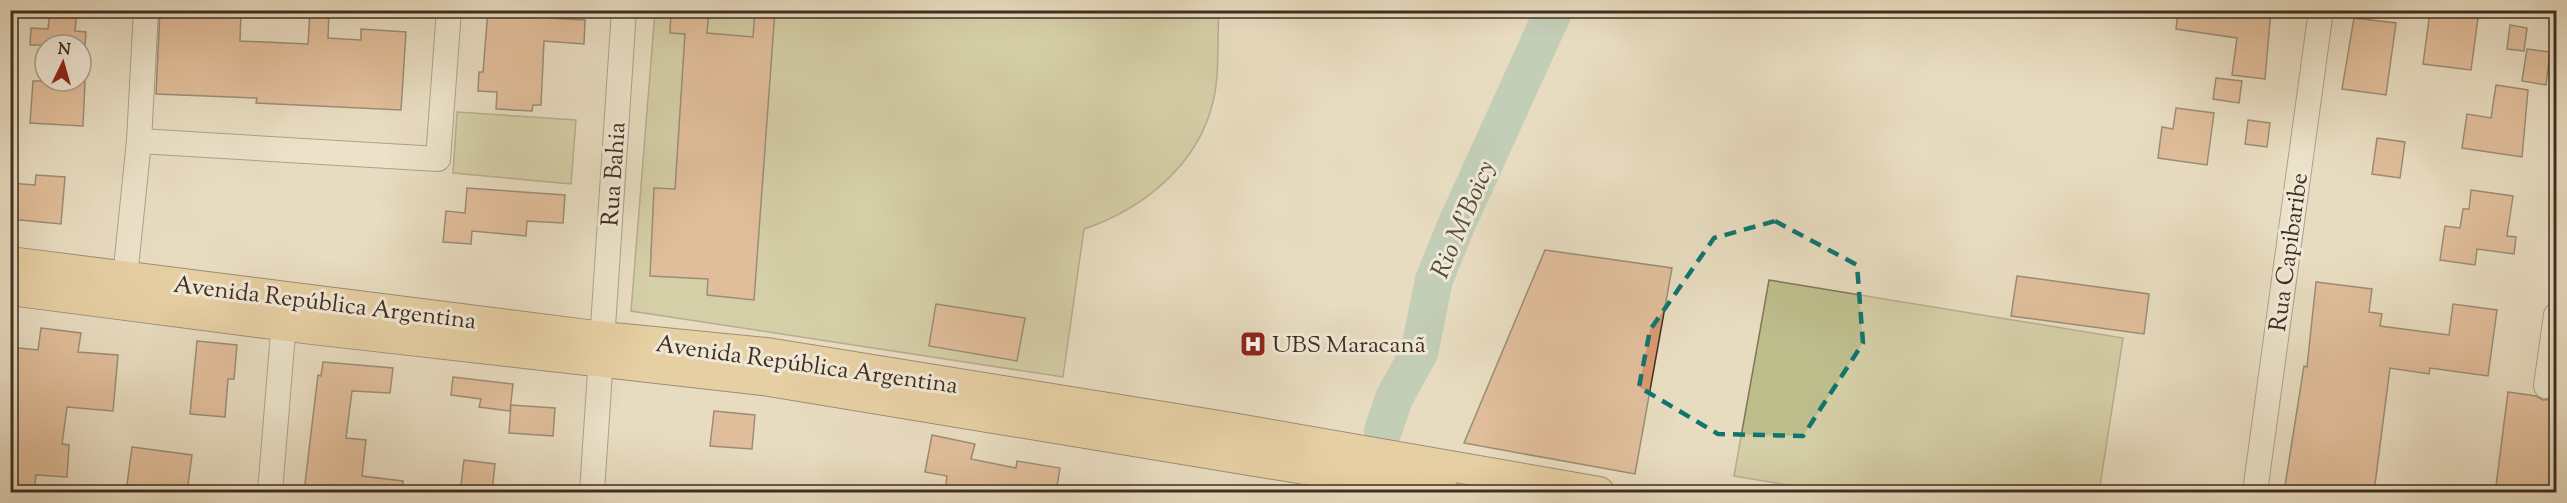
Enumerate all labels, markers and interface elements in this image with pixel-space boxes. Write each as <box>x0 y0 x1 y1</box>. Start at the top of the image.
north arrow <box>33 33 93 93</box>
text: N <box>57 39 72 63</box>
street label: Rua Bahia <box>594 121 636 228</box>
water label: Rio M'Boicy <box>1423 155 1506 284</box>
street label: Rua Capibaribe <box>2262 171 2318 334</box>
street label: Avenida República Argentina <box>171 269 478 339</box>
street label: Avenida República Argentina <box>654 328 960 404</box>
hospital icon: UBS Maracanã <box>1238 329 1268 359</box>
place label: UBS Maracanã <box>1272 329 1426 363</box>

